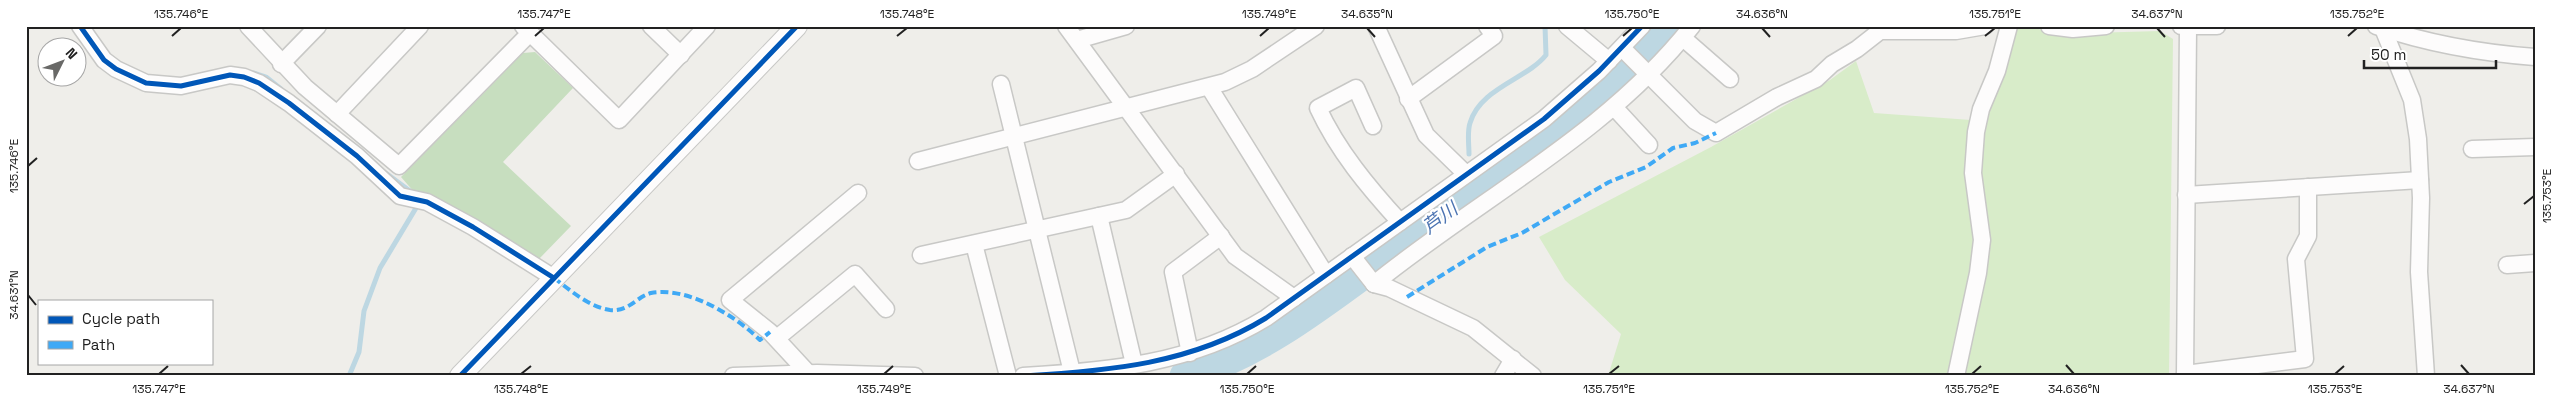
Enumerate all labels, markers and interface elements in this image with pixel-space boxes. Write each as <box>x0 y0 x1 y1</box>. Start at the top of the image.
text: 135.746°E <box>154 6 208 22</box>
text: 135.747°E <box>517 6 571 22</box>
text: 135.748°E <box>880 6 934 22</box>
text: 135.749°E <box>1242 6 1296 22</box>
text: 34.635°N <box>1341 6 1393 22</box>
text: 135.750°E <box>1604 6 1660 22</box>
text: 34.636°N <box>1736 6 1788 22</box>
text: 135.751°E <box>1969 6 2021 22</box>
text: 34.637°N <box>2131 6 2183 22</box>
text: 135.752°E <box>2330 6 2384 22</box>
north arrow <box>38 38 88 88</box>
scale bar <box>2364 38 2496 70</box>
text: N <box>62 44 81 63</box>
text: 50 m <box>2371 45 2406 64</box>
text: 135.746°E <box>6 139 22 193</box>
text: 135.753°E <box>2539 168 2555 223</box>
water label: 芦川 <box>1417 196 1464 239</box>
text: 34.631°N <box>6 270 22 320</box>
legend <box>38 300 212 364</box>
text: Cycle path <box>82 309 160 328</box>
text: Path <box>82 335 115 354</box>
text: 135.747°E <box>132 381 186 397</box>
text: 135.748°E <box>494 381 548 397</box>
text: 135.749°E <box>857 381 911 397</box>
text: 135.750°E <box>1219 381 1275 397</box>
text: 135.751°E <box>1583 381 1635 397</box>
text: 135.752°E <box>1945 381 1999 397</box>
text: 34.636°N <box>2048 381 2100 397</box>
text: 135.753°E <box>2308 381 2363 397</box>
text: 34.637°N <box>2443 381 2495 397</box>

